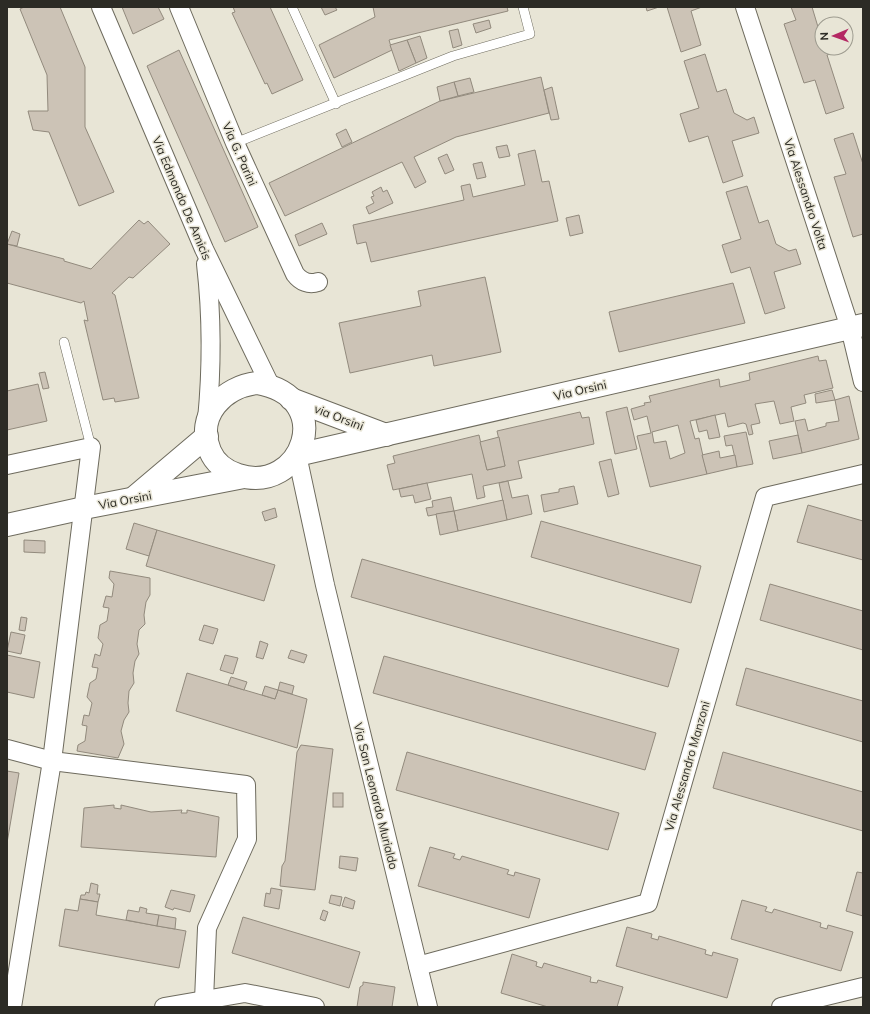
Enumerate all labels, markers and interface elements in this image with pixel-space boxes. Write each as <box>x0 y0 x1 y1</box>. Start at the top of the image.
north arrow <box>814 16 854 56</box>
text: N <box>817 32 831 41</box>
street label: Via G. Parini <box>219 120 261 188</box>
street label: Via Edmondo De Amicis <box>149 134 215 262</box>
street label: Via Alessandro Volta <box>781 136 831 252</box>
street label: Via Orsini <box>552 377 608 403</box>
street label: via Orsini <box>312 401 366 433</box>
street label: Via Orsini <box>97 487 153 512</box>
street label: Via Alessandro Manzoni <box>661 699 713 833</box>
street label: Via San Leonardo Murialdo <box>351 721 402 871</box>

